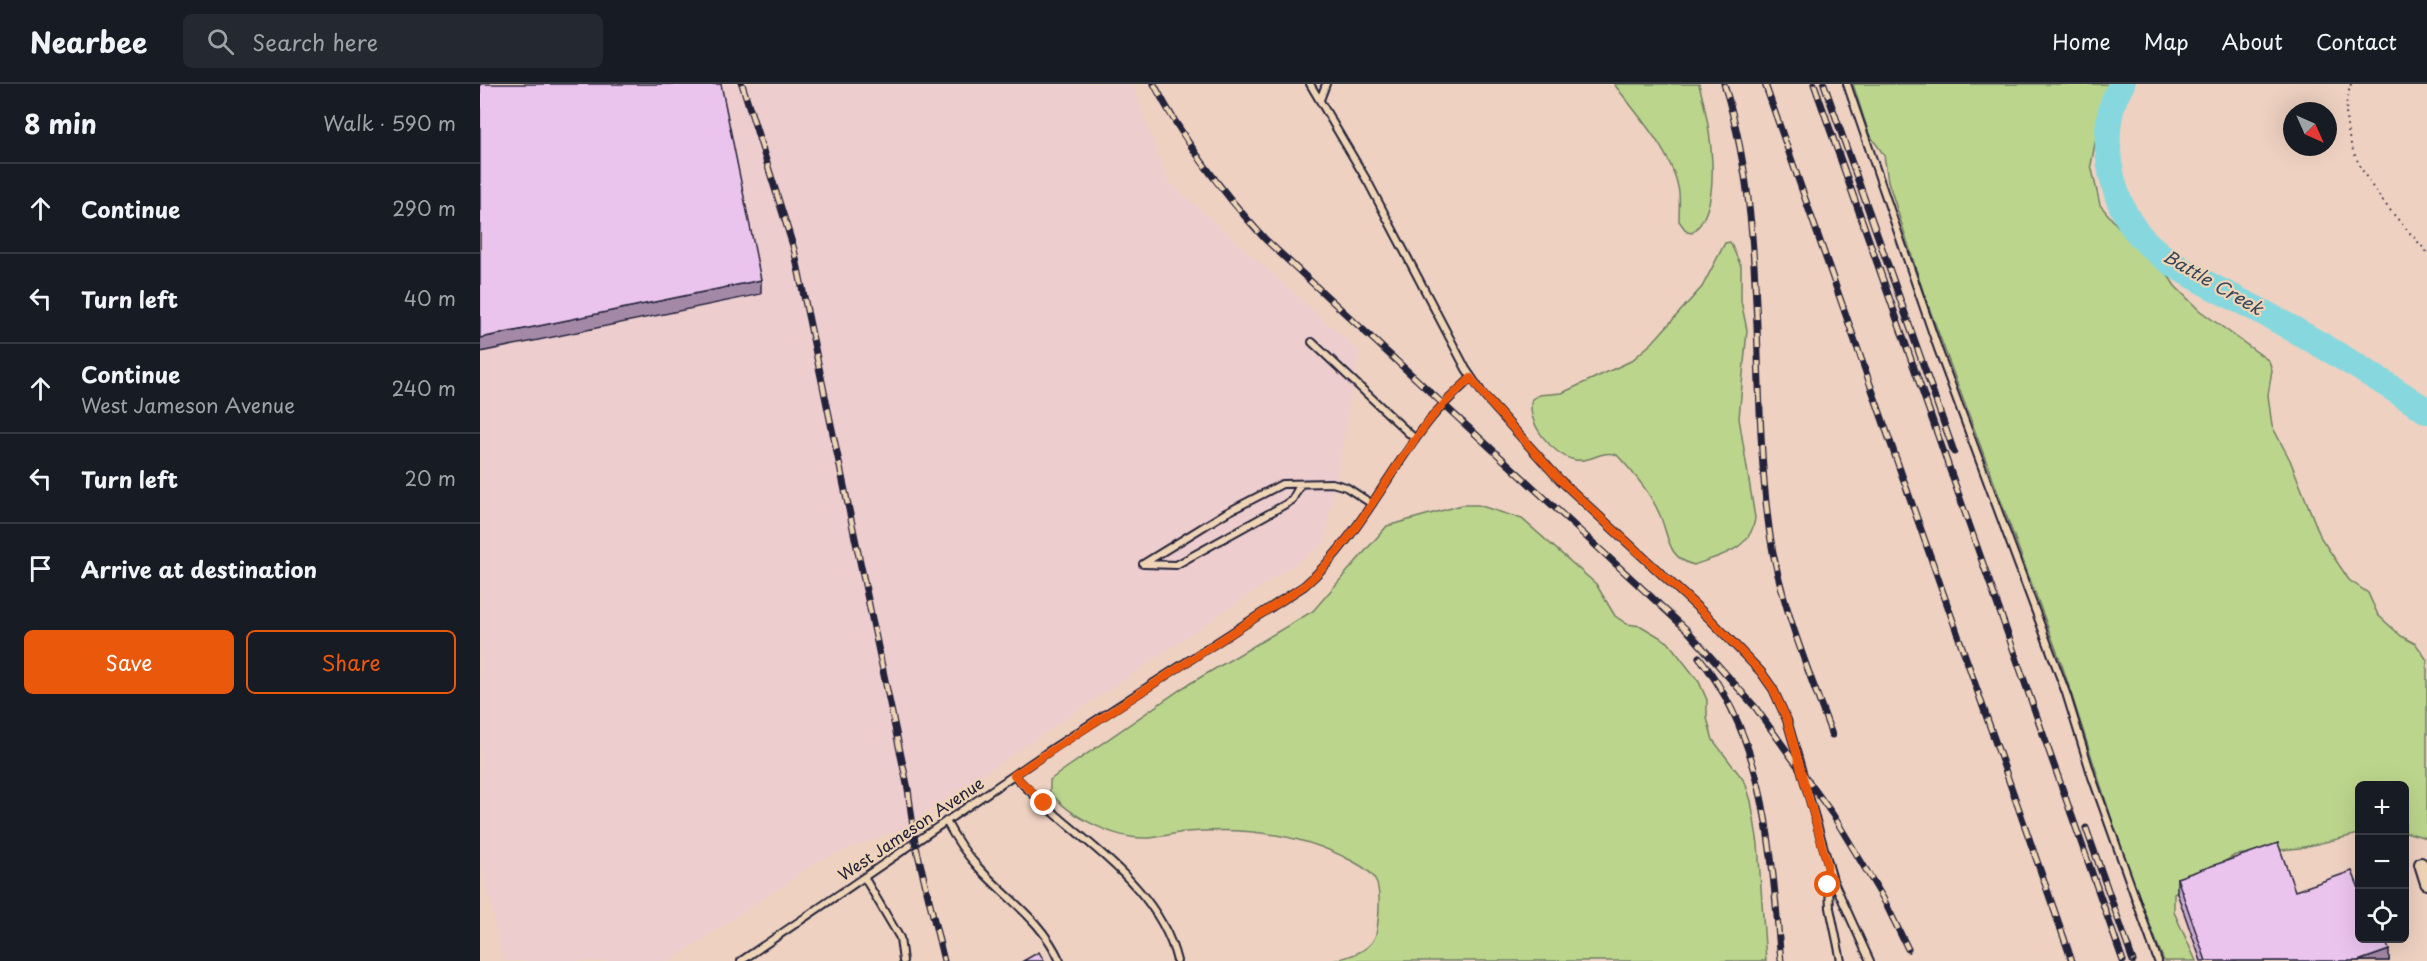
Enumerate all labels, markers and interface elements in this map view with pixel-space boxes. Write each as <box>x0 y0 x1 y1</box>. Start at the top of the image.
search box <box>183 14 603 68</box>
text: Nearbee <box>30 20 147 63</box>
icon: search <box>204 25 237 58</box>
text: Search here <box>252 25 378 58</box>
text: Home <box>2052 25 2111 57</box>
text: Map <box>2144 25 2189 57</box>
text: About <box>2222 25 2283 57</box>
text: Contact <box>2316 25 2397 57</box>
north arrow <box>2283 102 2337 156</box>
text: 8 min <box>24 104 97 143</box>
text: Walk · 590 m <box>323 108 456 138</box>
icon: ahead <box>24 192 57 225</box>
text: Continue <box>81 192 180 225</box>
text: 290 m <box>392 193 456 223</box>
water label: Battle Creek <box>2159 242 2270 322</box>
icon: left <box>24 282 57 315</box>
text: Turn left <box>81 282 178 315</box>
text: 40 m <box>404 283 456 313</box>
text: Continue <box>81 357 180 390</box>
icon: ahead <box>24 372 57 405</box>
text: 240 m <box>391 373 456 403</box>
text: West Jameson Avenue <box>81 390 295 420</box>
icon: left <box>24 462 57 495</box>
text: Turn left <box>81 462 178 495</box>
text: 20 m <box>404 463 456 493</box>
icon: arrive <box>24 552 57 585</box>
text: Arrive at destination <box>81 552 317 585</box>
button: Save <box>24 630 234 694</box>
button: Share <box>246 630 456 694</box>
street label: West Jameson Avenue <box>833 770 988 886</box>
map controls <box>2355 781 2409 943</box>
button: + <box>2355 781 2409 835</box>
route end <box>1030 789 1056 815</box>
button: − <box>2355 835 2409 889</box>
route start <box>1814 871 1840 897</box>
button: locate <box>2355 889 2409 943</box>

